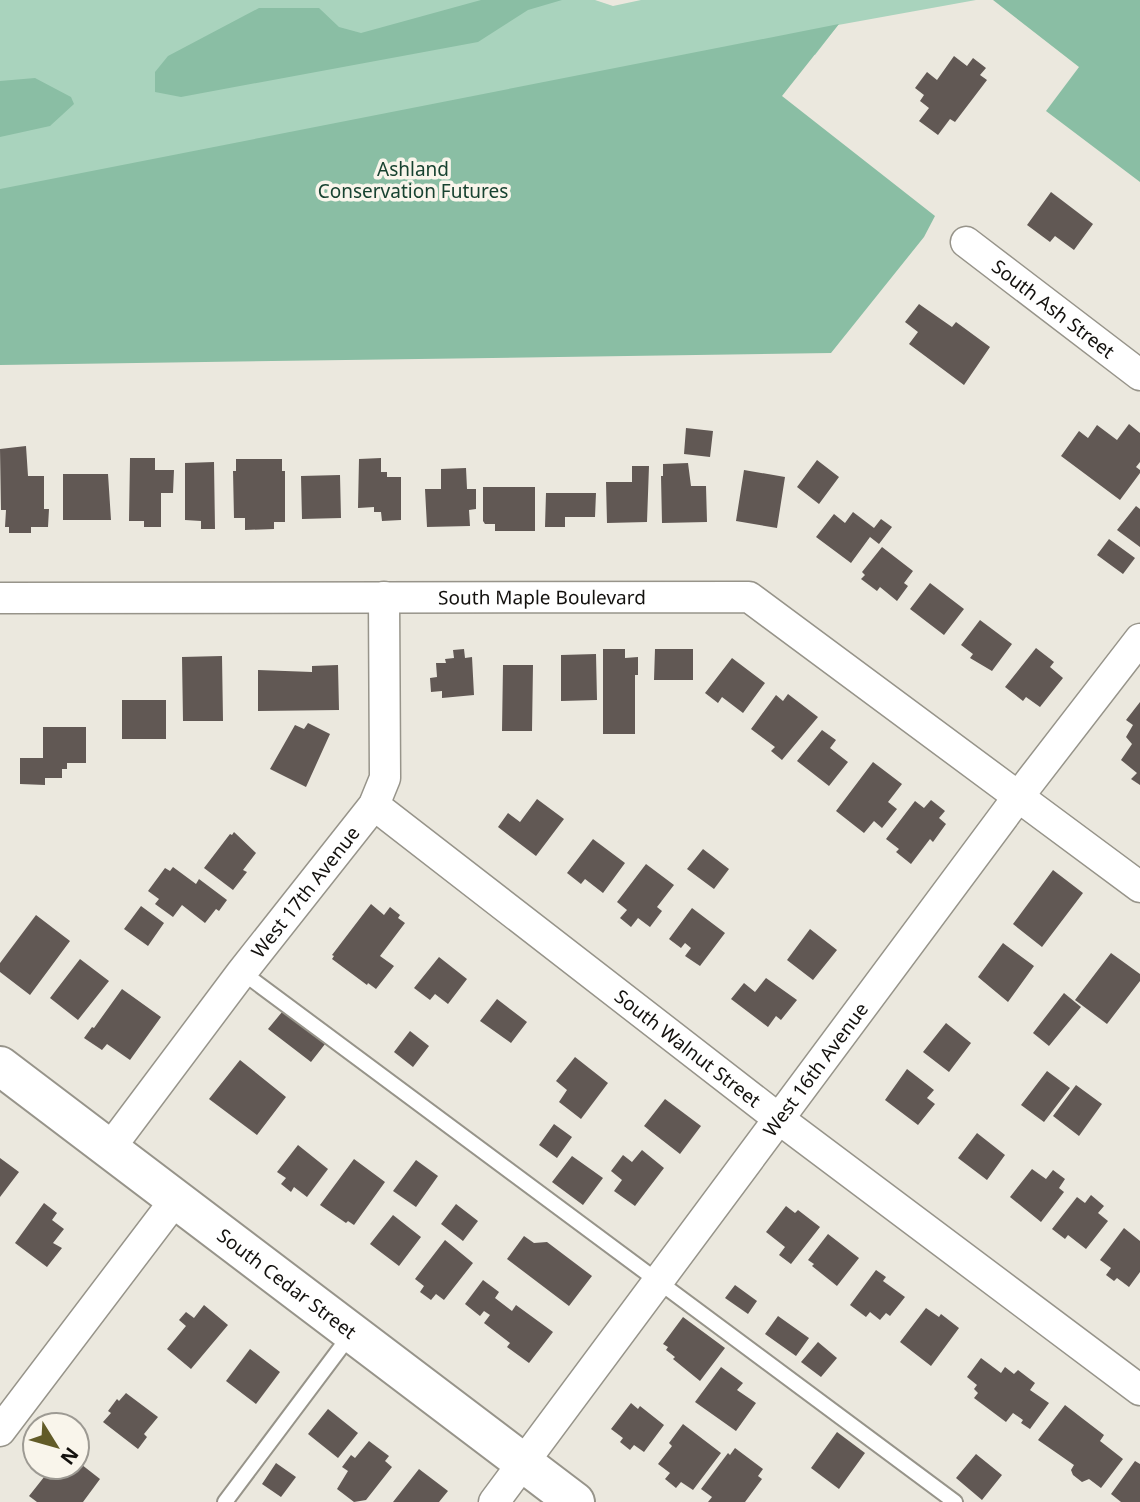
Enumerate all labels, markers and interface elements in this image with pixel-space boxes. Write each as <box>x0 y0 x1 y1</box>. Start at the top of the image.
park label: Ashland Conservation Futures <box>318 156 508 204</box>
street label: South Ash Street <box>987 253 1120 364</box>
street label: South Maple Boulevard <box>438 584 646 610</box>
street label: West 17th Avenue <box>245 821 365 963</box>
street label: South Walnut Street <box>609 983 766 1113</box>
street label: West 16th Avenue <box>757 997 874 1142</box>
street label: South Cedar Street <box>212 1222 362 1345</box>
north arrow <box>21 1411 91 1481</box>
text: N <box>55 1442 85 1470</box>

